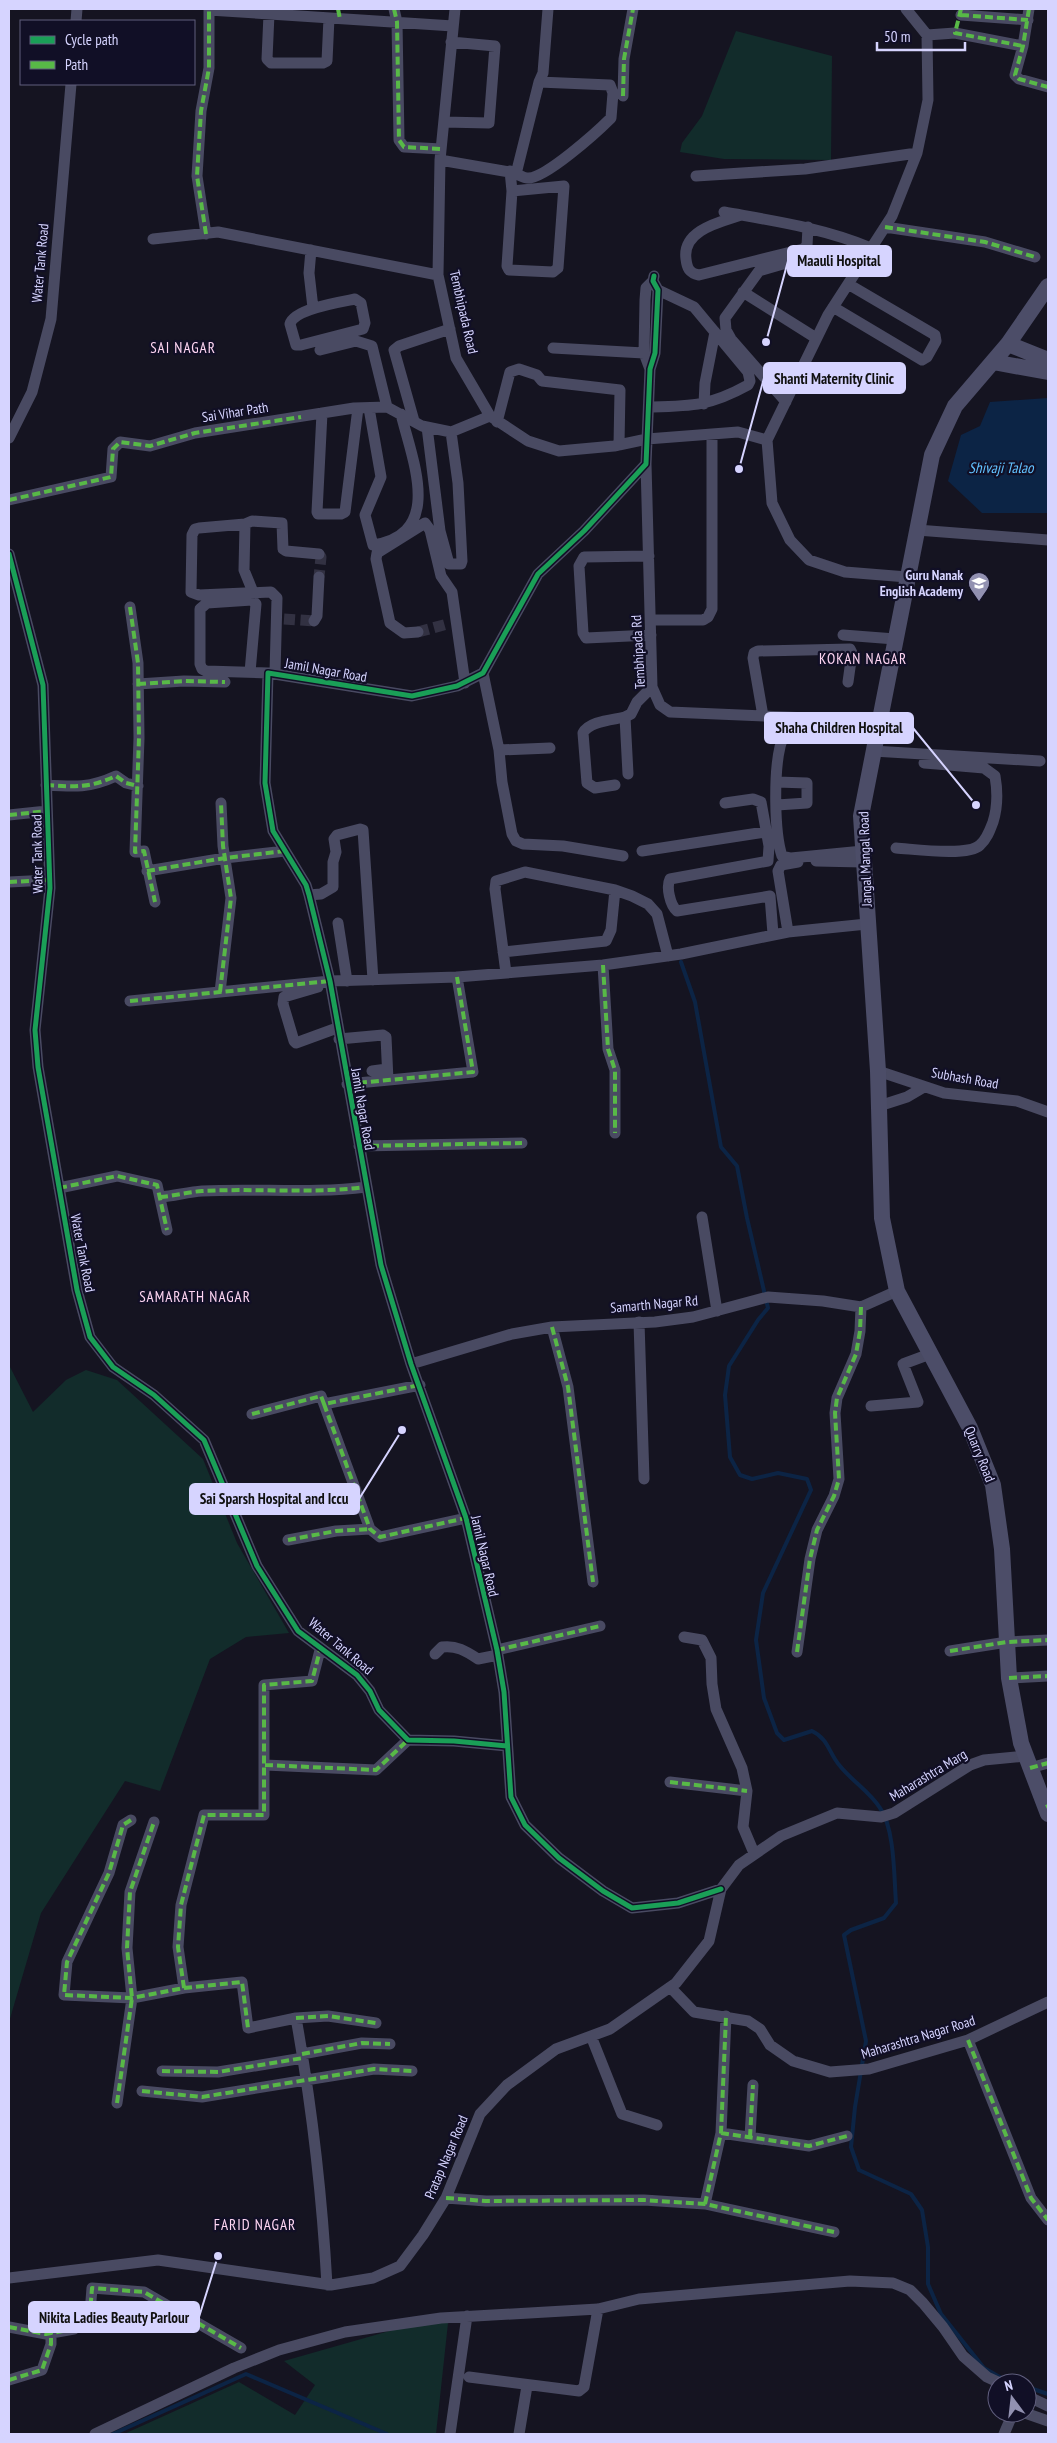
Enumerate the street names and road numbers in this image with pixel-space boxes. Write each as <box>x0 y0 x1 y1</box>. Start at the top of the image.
street label: Water Tank Road <box>28 223 52 303</box>
street label: Tembhipada Road <box>446 268 482 356</box>
street label: Sai Vihar Path <box>201 398 269 426</box>
street label: Tembhipada Rd <box>627 615 649 689</box>
street label: Jamil Nagar Road <box>283 654 368 686</box>
street label: Jangal Mangal Road <box>854 811 876 908</box>
street label: Water Tank Road <box>27 814 47 894</box>
street label: Subhash Road <box>930 1063 1000 1093</box>
street label: Jamil Nagar Road <box>347 1066 379 1151</box>
street label: Water Tank Road <box>67 1212 99 1294</box>
street label: Samarth Nagar Rd <box>609 1291 699 1317</box>
street label: Quarry Road <box>961 1423 999 1485</box>
street label: Jamil Nagar Road <box>467 1513 503 1598</box>
street label: Water Tank Road <box>305 1614 377 1678</box>
street label: Maharashtra Marg <box>886 1745 970 1805</box>
street label: Maharashtra Nagar Road <box>859 2011 977 2063</box>
street label: Pratap Nagar Road <box>420 2112 472 2202</box>

